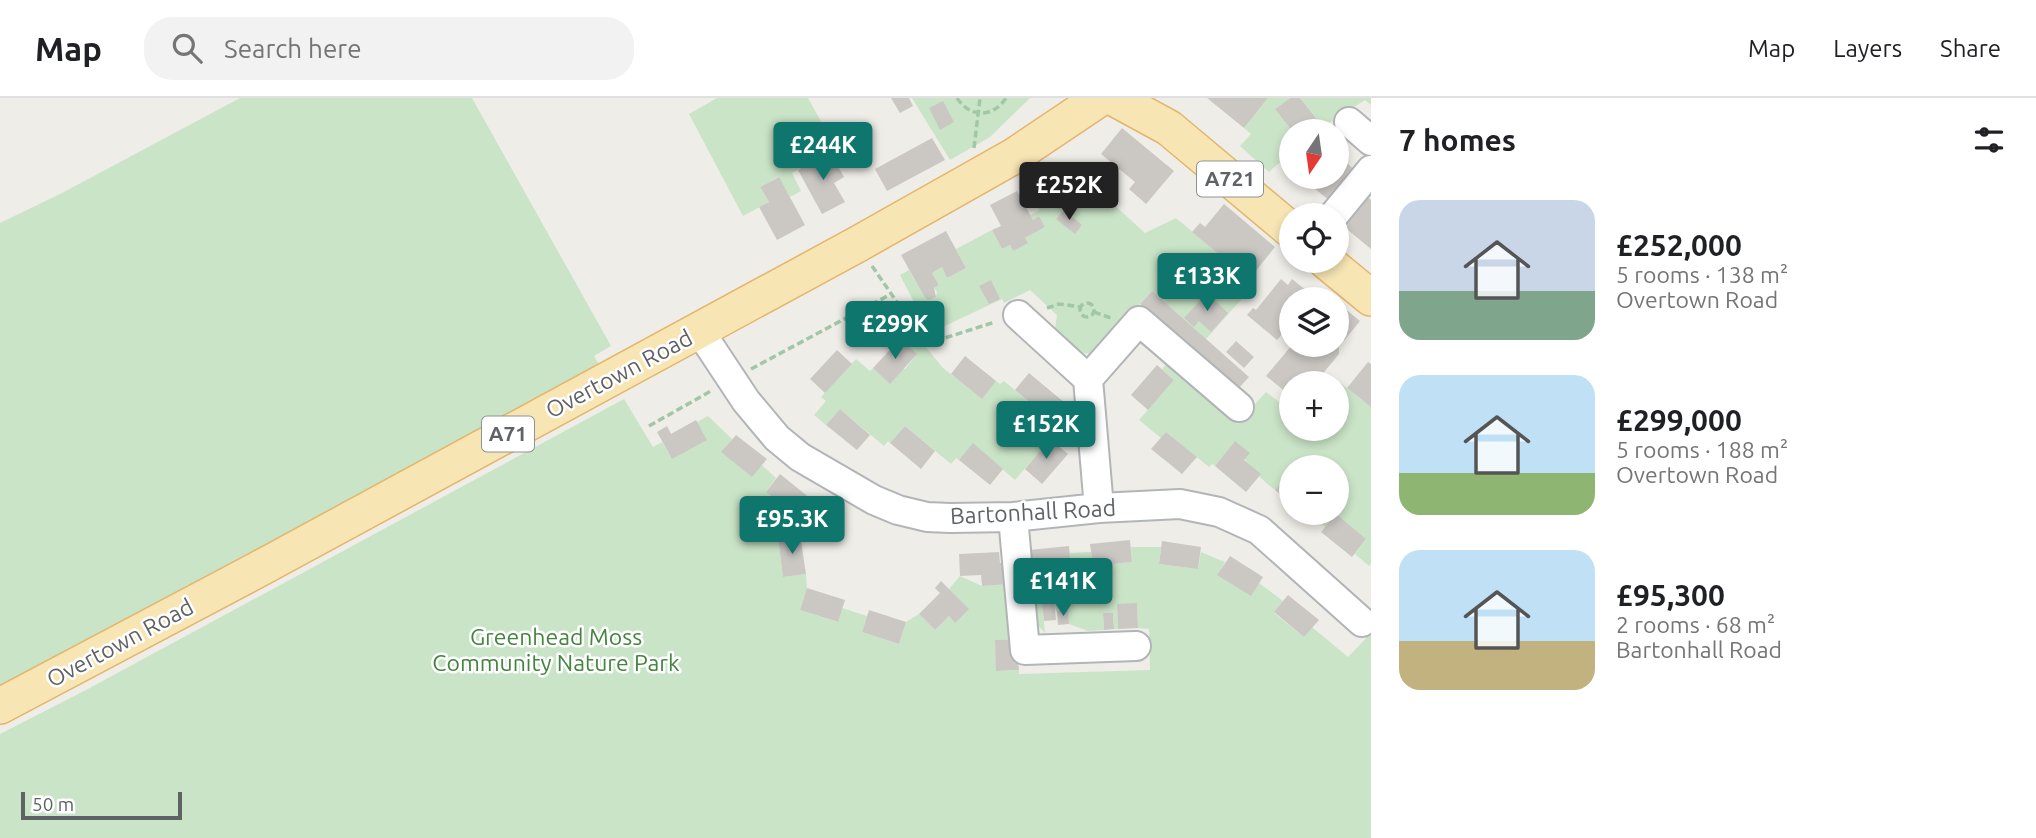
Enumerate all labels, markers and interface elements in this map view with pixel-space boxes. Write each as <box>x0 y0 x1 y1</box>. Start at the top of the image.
search box <box>144 17 634 80</box>
icon: search <box>168 29 206 67</box>
text: Map <box>35 30 102 67</box>
text: Search here <box>224 34 362 63</box>
text: Map <box>1748 35 1795 62</box>
text: Layers <box>1833 35 1902 62</box>
text: Share <box>1940 35 2001 62</box>
north arrow <box>1279 119 1349 189</box>
map controls <box>1279 119 1349 525</box>
icon: filters <box>1970 121 2008 159</box>
pin: £244K <box>774 122 872 182</box>
text: 7 homes <box>1399 123 1516 157</box>
text: £244K <box>789 132 857 157</box>
pin: £252K <box>1020 162 1118 222</box>
road number: A721 <box>1197 162 1263 196</box>
text: £252K <box>1035 172 1103 197</box>
button: locate <box>1279 203 1349 273</box>
icon: home <box>1455 228 1539 312</box>
text: £252,000 <box>1616 228 1742 262</box>
pin: £133K <box>1158 254 1256 313</box>
text: 5 rooms · 138 m² <box>1616 262 1788 287</box>
text: £133K <box>1173 263 1241 288</box>
button: layers <box>1279 287 1349 357</box>
text: Overtown Road <box>1616 287 1778 312</box>
pin: £299K <box>846 302 944 361</box>
text: £299K <box>861 311 929 336</box>
street label: Overtown Road <box>541 324 696 423</box>
button: + <box>1279 371 1349 441</box>
pin: £152K <box>997 402 1095 461</box>
icon: home <box>1455 403 1539 487</box>
text: £299,000 <box>1616 403 1742 437</box>
text: £152K <box>1012 411 1080 436</box>
road number: A71 <box>482 416 534 452</box>
text: 5 rooms · 188 m² <box>1616 437 1788 462</box>
button: − <box>1279 455 1349 525</box>
text: Overtown Road <box>1616 462 1778 487</box>
street label: Bartonhall Road <box>949 495 1117 528</box>
pin: £95.3K <box>735 496 849 556</box>
text: £95.3K <box>756 506 828 531</box>
pin: £141K <box>1014 559 1112 618</box>
text: £141K <box>1029 568 1097 593</box>
icon: home <box>1455 578 1539 662</box>
text: £95,300 <box>1616 578 1725 612</box>
street label: Overtown Road <box>42 593 197 692</box>
text: 2 rooms · 68 m² <box>1616 612 1775 637</box>
park label: Greenhead Moss Community Nature Park <box>432 624 680 675</box>
text: Bartonhall Road <box>1616 637 1782 662</box>
scale bar <box>21 789 182 821</box>
text: 50 m <box>32 793 74 815</box>

